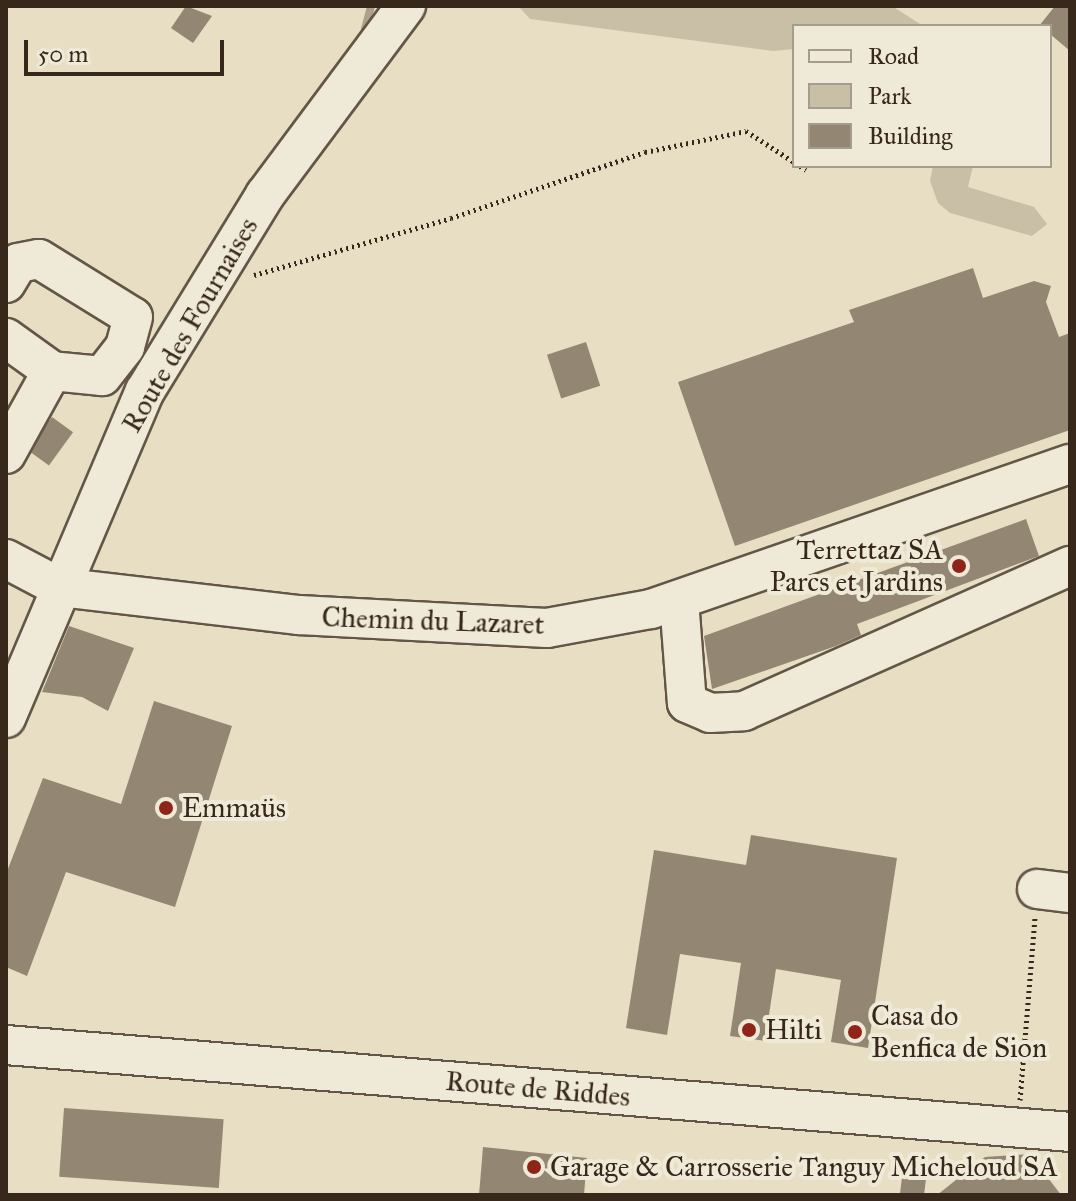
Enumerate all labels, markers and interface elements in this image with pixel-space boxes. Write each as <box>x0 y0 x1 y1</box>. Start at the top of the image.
scale bar <box>28 24 228 74</box>
legend <box>792 24 1052 168</box>
text: 50 m <box>38 39 88 69</box>
text: Road <box>868 41 919 71</box>
text: Park <box>868 81 911 111</box>
text: Building <box>868 121 953 151</box>
street label: Route des Fournaises <box>115 212 265 438</box>
place label: Terrettaz SA Parcs et Jardins <box>770 533 943 599</box>
marker: Terrettaz SA Parcs et Jardins <box>950 557 968 575</box>
street label: Chemin du Lazaret <box>321 600 545 642</box>
place label: Emmaüs <box>182 791 286 825</box>
marker: Emmaüs <box>157 799 175 817</box>
place label: Casa do Benfica de Sion <box>871 999 1047 1065</box>
place label: Hilti <box>765 1013 822 1047</box>
marker: Hilti <box>740 1021 758 1039</box>
marker: Casa do Benfica de Sion <box>846 1023 864 1041</box>
street label: Route de Riddes <box>444 1064 632 1114</box>
place label: Garage & Carrosserie Tanguy Micheloud SA <box>550 1150 1058 1184</box>
marker: Garage & Carrosserie Tanguy Micheloud SA <box>525 1158 543 1176</box>

